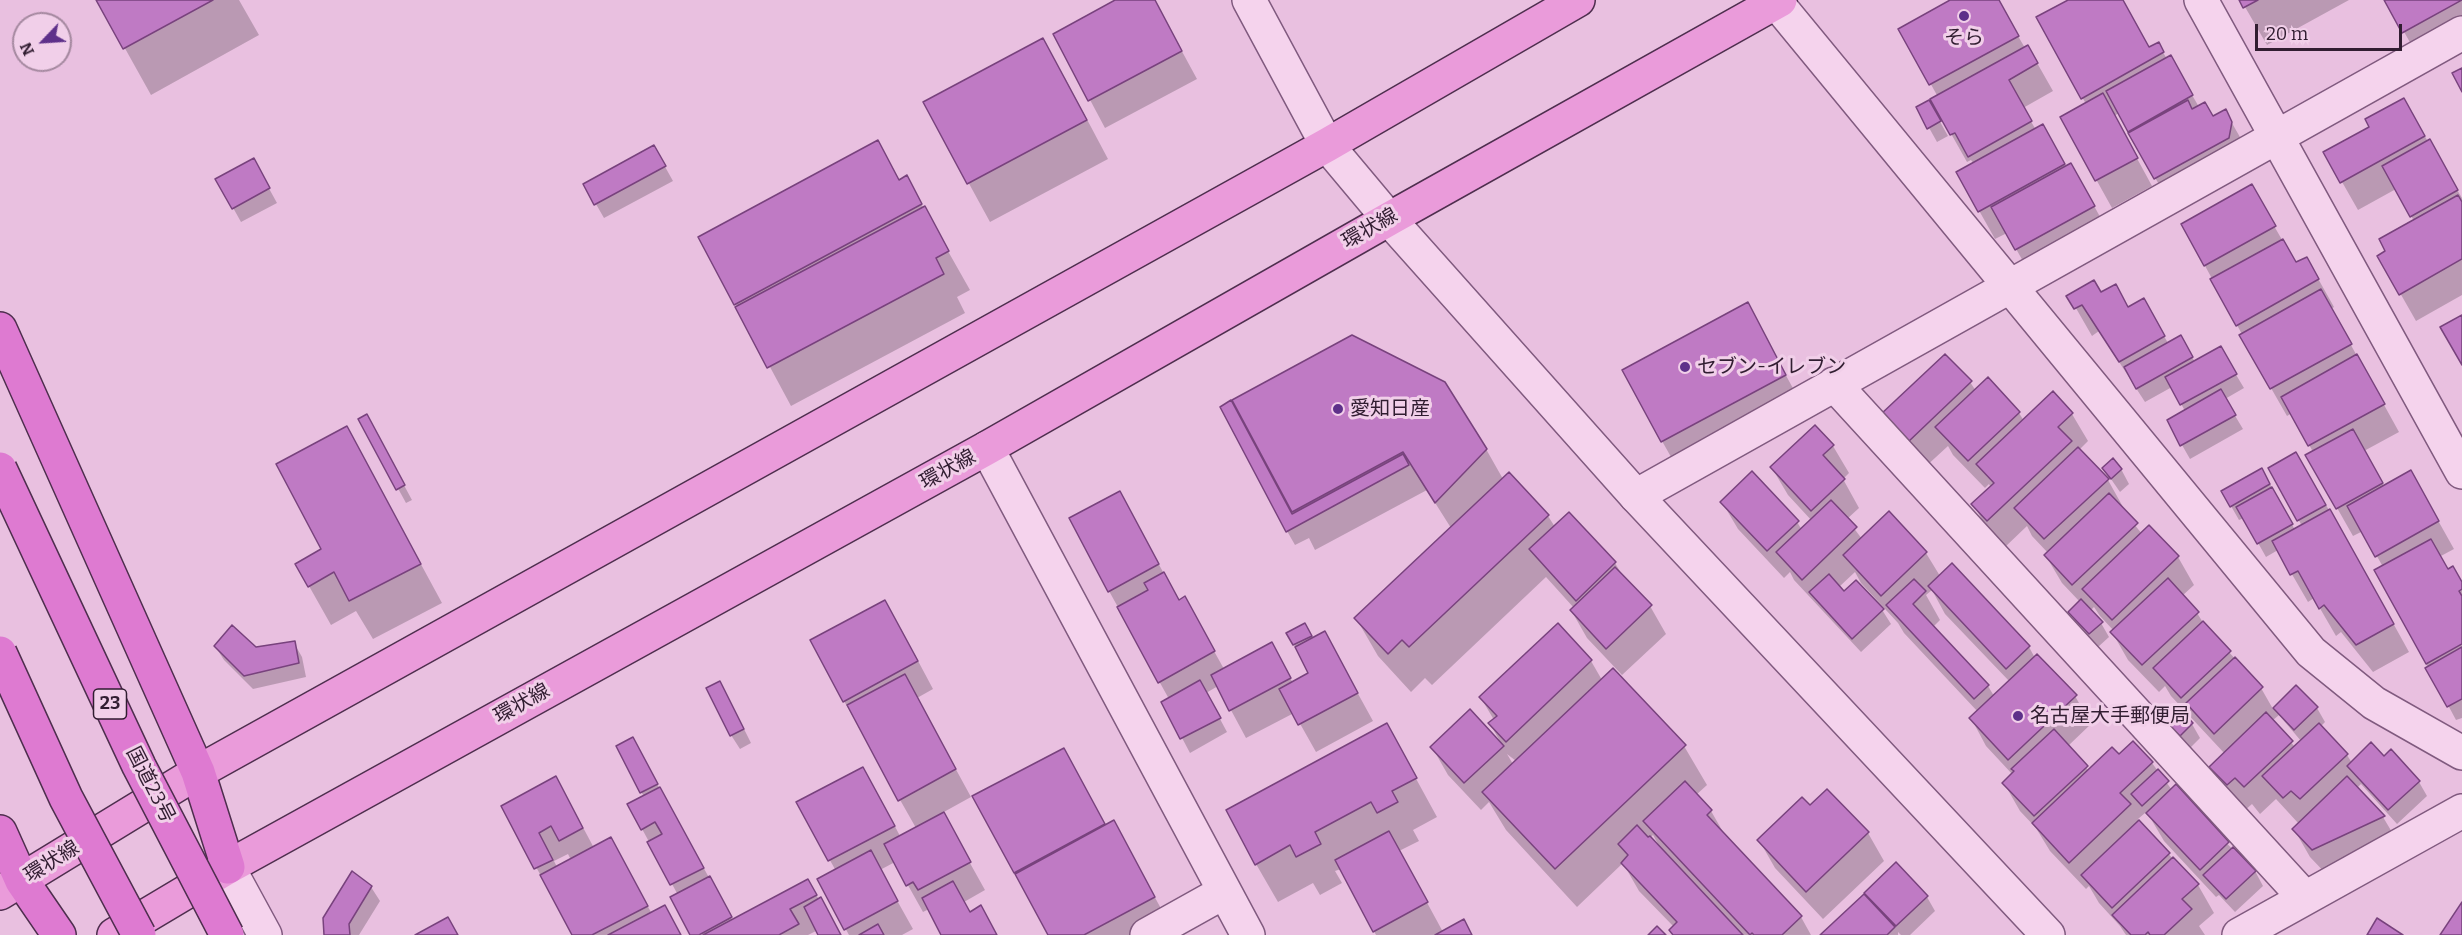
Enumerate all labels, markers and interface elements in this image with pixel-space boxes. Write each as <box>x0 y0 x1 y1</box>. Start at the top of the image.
marker: そら <box>1957 9 1971 23</box>
north arrow <box>12 12 72 72</box>
scale bar <box>2258 12 2405 50</box>
text: 20 m <box>2266 23 2308 45</box>
place label: そら <box>1944 26 1984 50</box>
text: N <box>16 39 38 59</box>
street label: 環状線 <box>1338 204 1402 254</box>
place label: セブン-イレブン <box>1697 355 1846 379</box>
marker: セブン-イレブン <box>1678 360 1692 374</box>
place label: 愛知日産 <box>1350 397 1430 421</box>
marker: 愛知日産 <box>1331 402 1345 416</box>
street label: 環状線 <box>916 445 980 495</box>
street label: 環状線 <box>490 679 554 729</box>
road number: 23 <box>94 689 126 719</box>
place label: 名古屋大手郵便局 <box>2030 704 2190 728</box>
marker: 名古屋大手郵便局 <box>2011 709 2025 723</box>
street label: 国道23号 <box>121 743 179 827</box>
street label: 環状線 <box>20 836 84 888</box>

